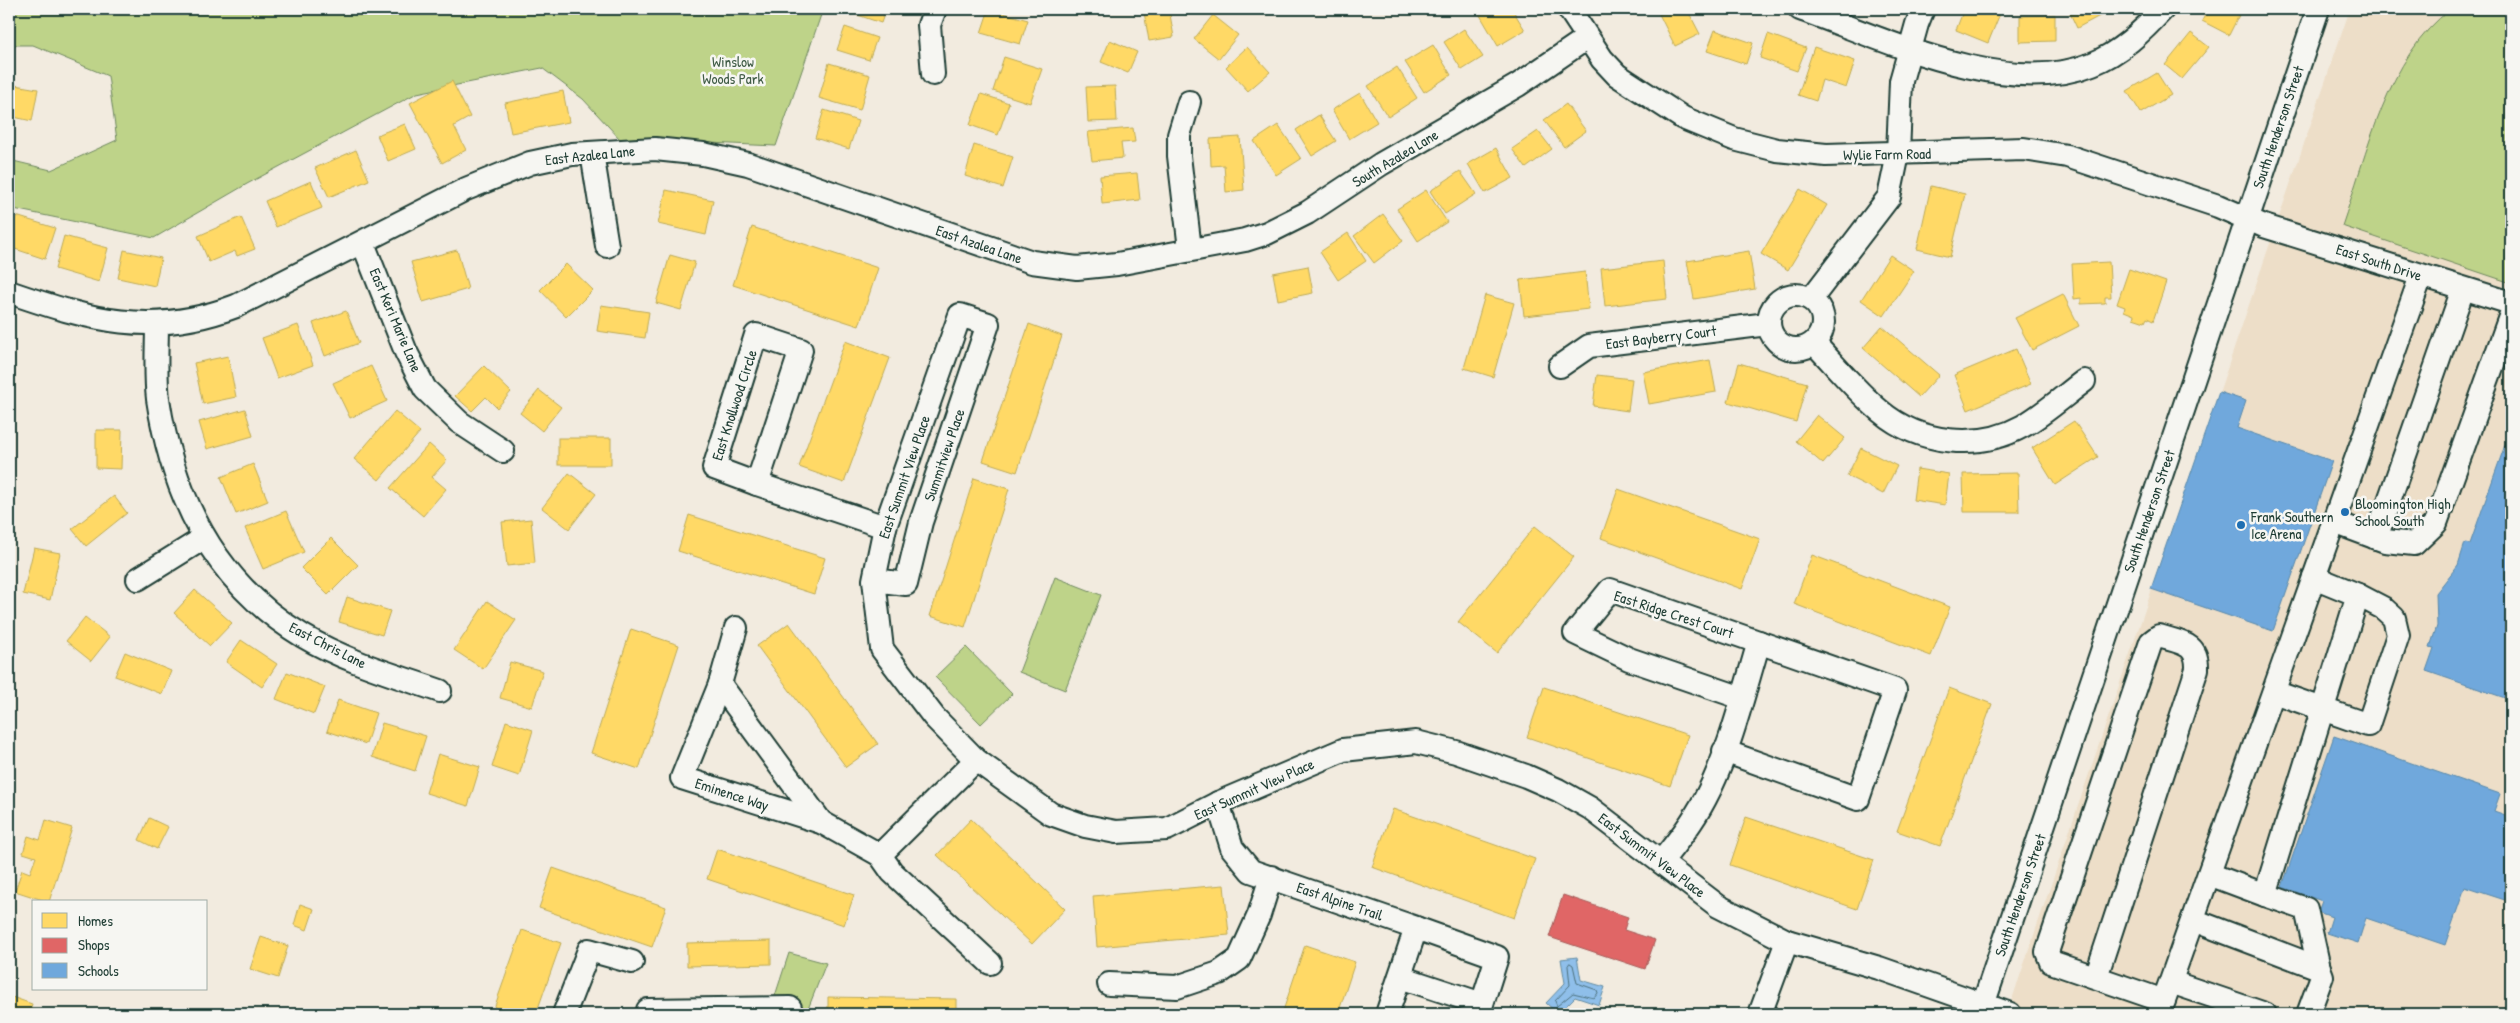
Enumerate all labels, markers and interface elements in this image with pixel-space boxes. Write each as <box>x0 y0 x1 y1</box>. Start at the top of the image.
park label: Winslow Woods Park <box>702 51 764 89</box>
street label: South Henderson Street <box>2247 62 2309 191</box>
street label: South Azalea Lane <box>1348 124 1442 192</box>
street label: East Azalea Lane <box>544 140 636 170</box>
street label: Wylie Farm Road <box>1843 143 1931 165</box>
street label: East Azalea Lane <box>933 219 1025 269</box>
street label: East South Drive <box>2333 238 2425 286</box>
street label: East Keri Marie Lane <box>365 265 427 375</box>
street label: East Bayberry Court <box>1604 320 1718 354</box>
street label: East Knollwood Circle <box>706 347 762 463</box>
street label: Summitview Place <box>918 406 970 504</box>
street label: East Summit View Place <box>873 412 935 541</box>
street label: South Henderson Street <box>2118 446 2180 575</box>
place label: Bloomington High School South <box>2355 493 2451 531</box>
place label: Frank Southern Ice Arena <box>2250 506 2334 544</box>
marker: Bloomington High School South <box>2339 506 2351 518</box>
marker: Frank Southern Ice Arena <box>2235 519 2247 531</box>
street label: East Ridge Crest Court <box>1612 585 1737 643</box>
street label: East Chris Lane <box>286 617 370 673</box>
street label: East Summit View Place <box>1191 753 1317 825</box>
street label: Eminence Way <box>692 772 772 816</box>
street label: East Summit View Place <box>1594 808 1710 902</box>
street label: South Henderson Street <box>1989 830 2051 959</box>
street label: East Alpine Trail <box>1294 876 1386 926</box>
legend <box>32 900 208 990</box>
text: Homes <box>78 910 113 931</box>
text: Shops <box>78 934 110 955</box>
text: Schools <box>78 960 119 981</box>

